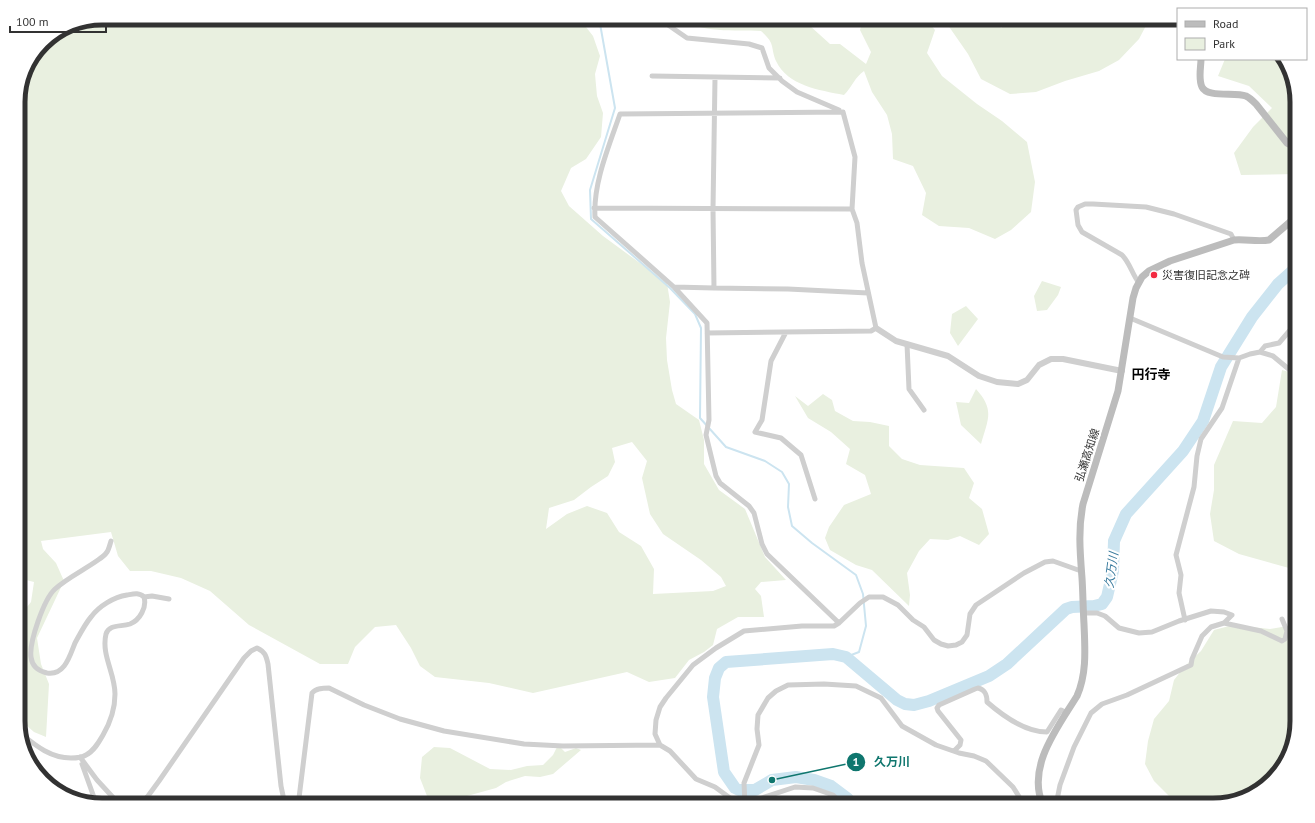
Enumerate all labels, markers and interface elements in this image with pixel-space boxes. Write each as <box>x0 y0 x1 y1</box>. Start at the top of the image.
scale bar <box>10 8 106 34</box>
legend <box>1177 8 1307 60</box>
text: 100 m <box>16 14 49 29</box>
text: Road <box>1213 16 1238 31</box>
text: Park <box>1213 36 1235 51</box>
place label: 災害復旧記念之碑 <box>1162 268 1250 282</box>
marker: 災害復旧記念之碑 <box>1149 270 1159 280</box>
district label: 円行寺 <box>1131 366 1171 383</box>
street label: 弘瀬高知線 <box>1072 427 1102 483</box>
water label: 久万川 <box>1101 549 1121 589</box>
callout: 久万川 <box>846 750 918 774</box>
text: 1 <box>853 754 859 769</box>
text: 久万川 <box>874 754 910 769</box>

